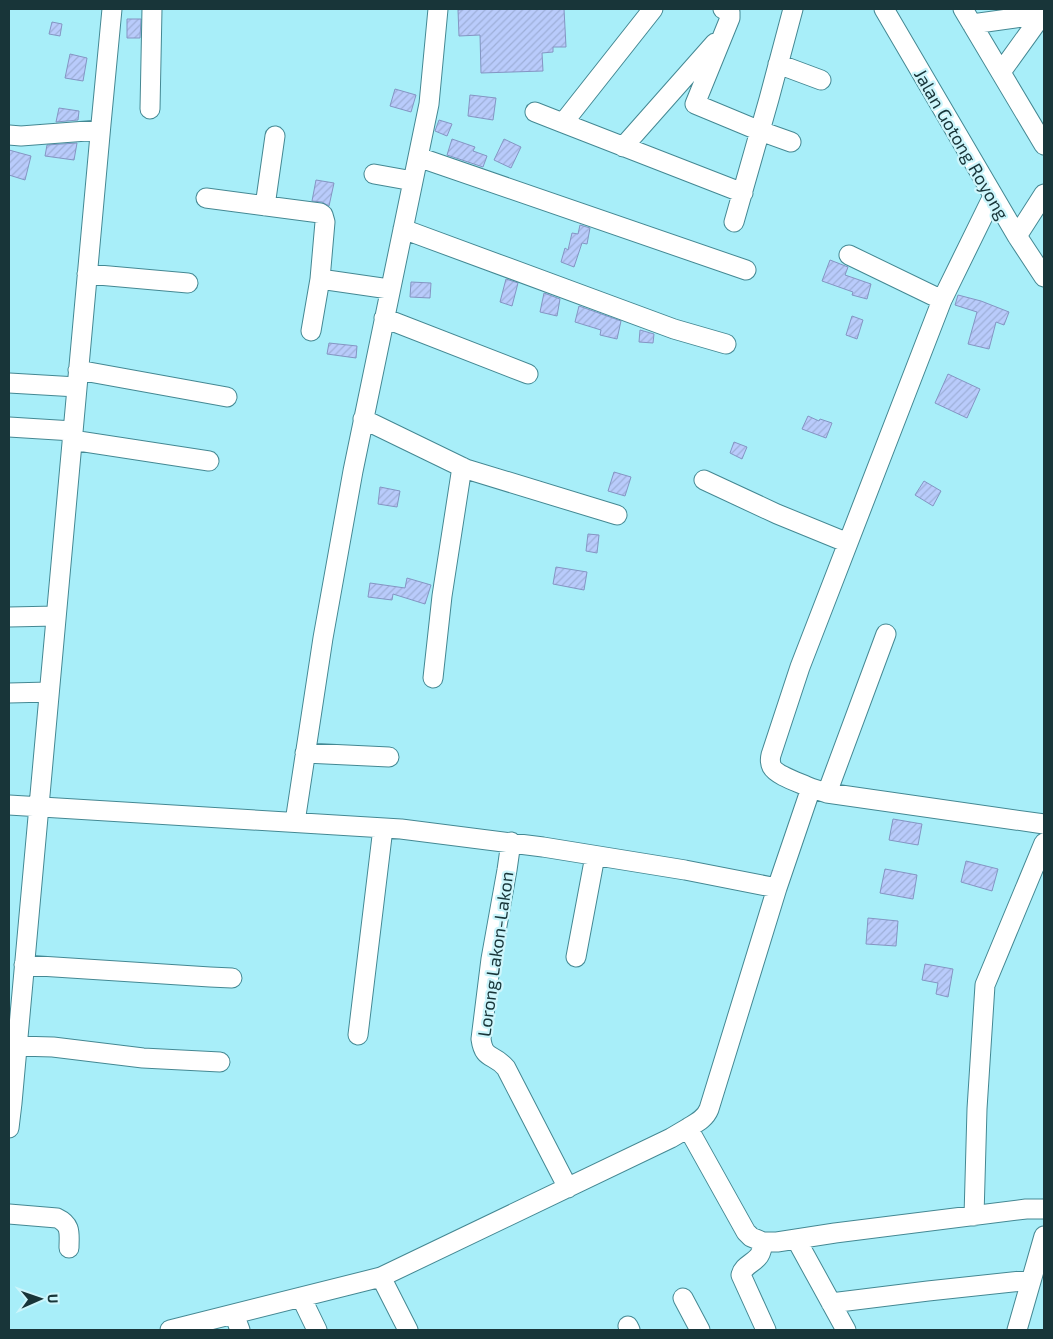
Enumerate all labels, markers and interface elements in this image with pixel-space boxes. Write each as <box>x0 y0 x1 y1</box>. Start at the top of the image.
street label: Jalan Gotong Royong <box>910 65 1014 223</box>
street label: Lorong Lakon-Lakon <box>473 870 517 1038</box>
north arrow <box>15 1274 65 1324</box>
text: U <box>45 1293 62 1304</box>

